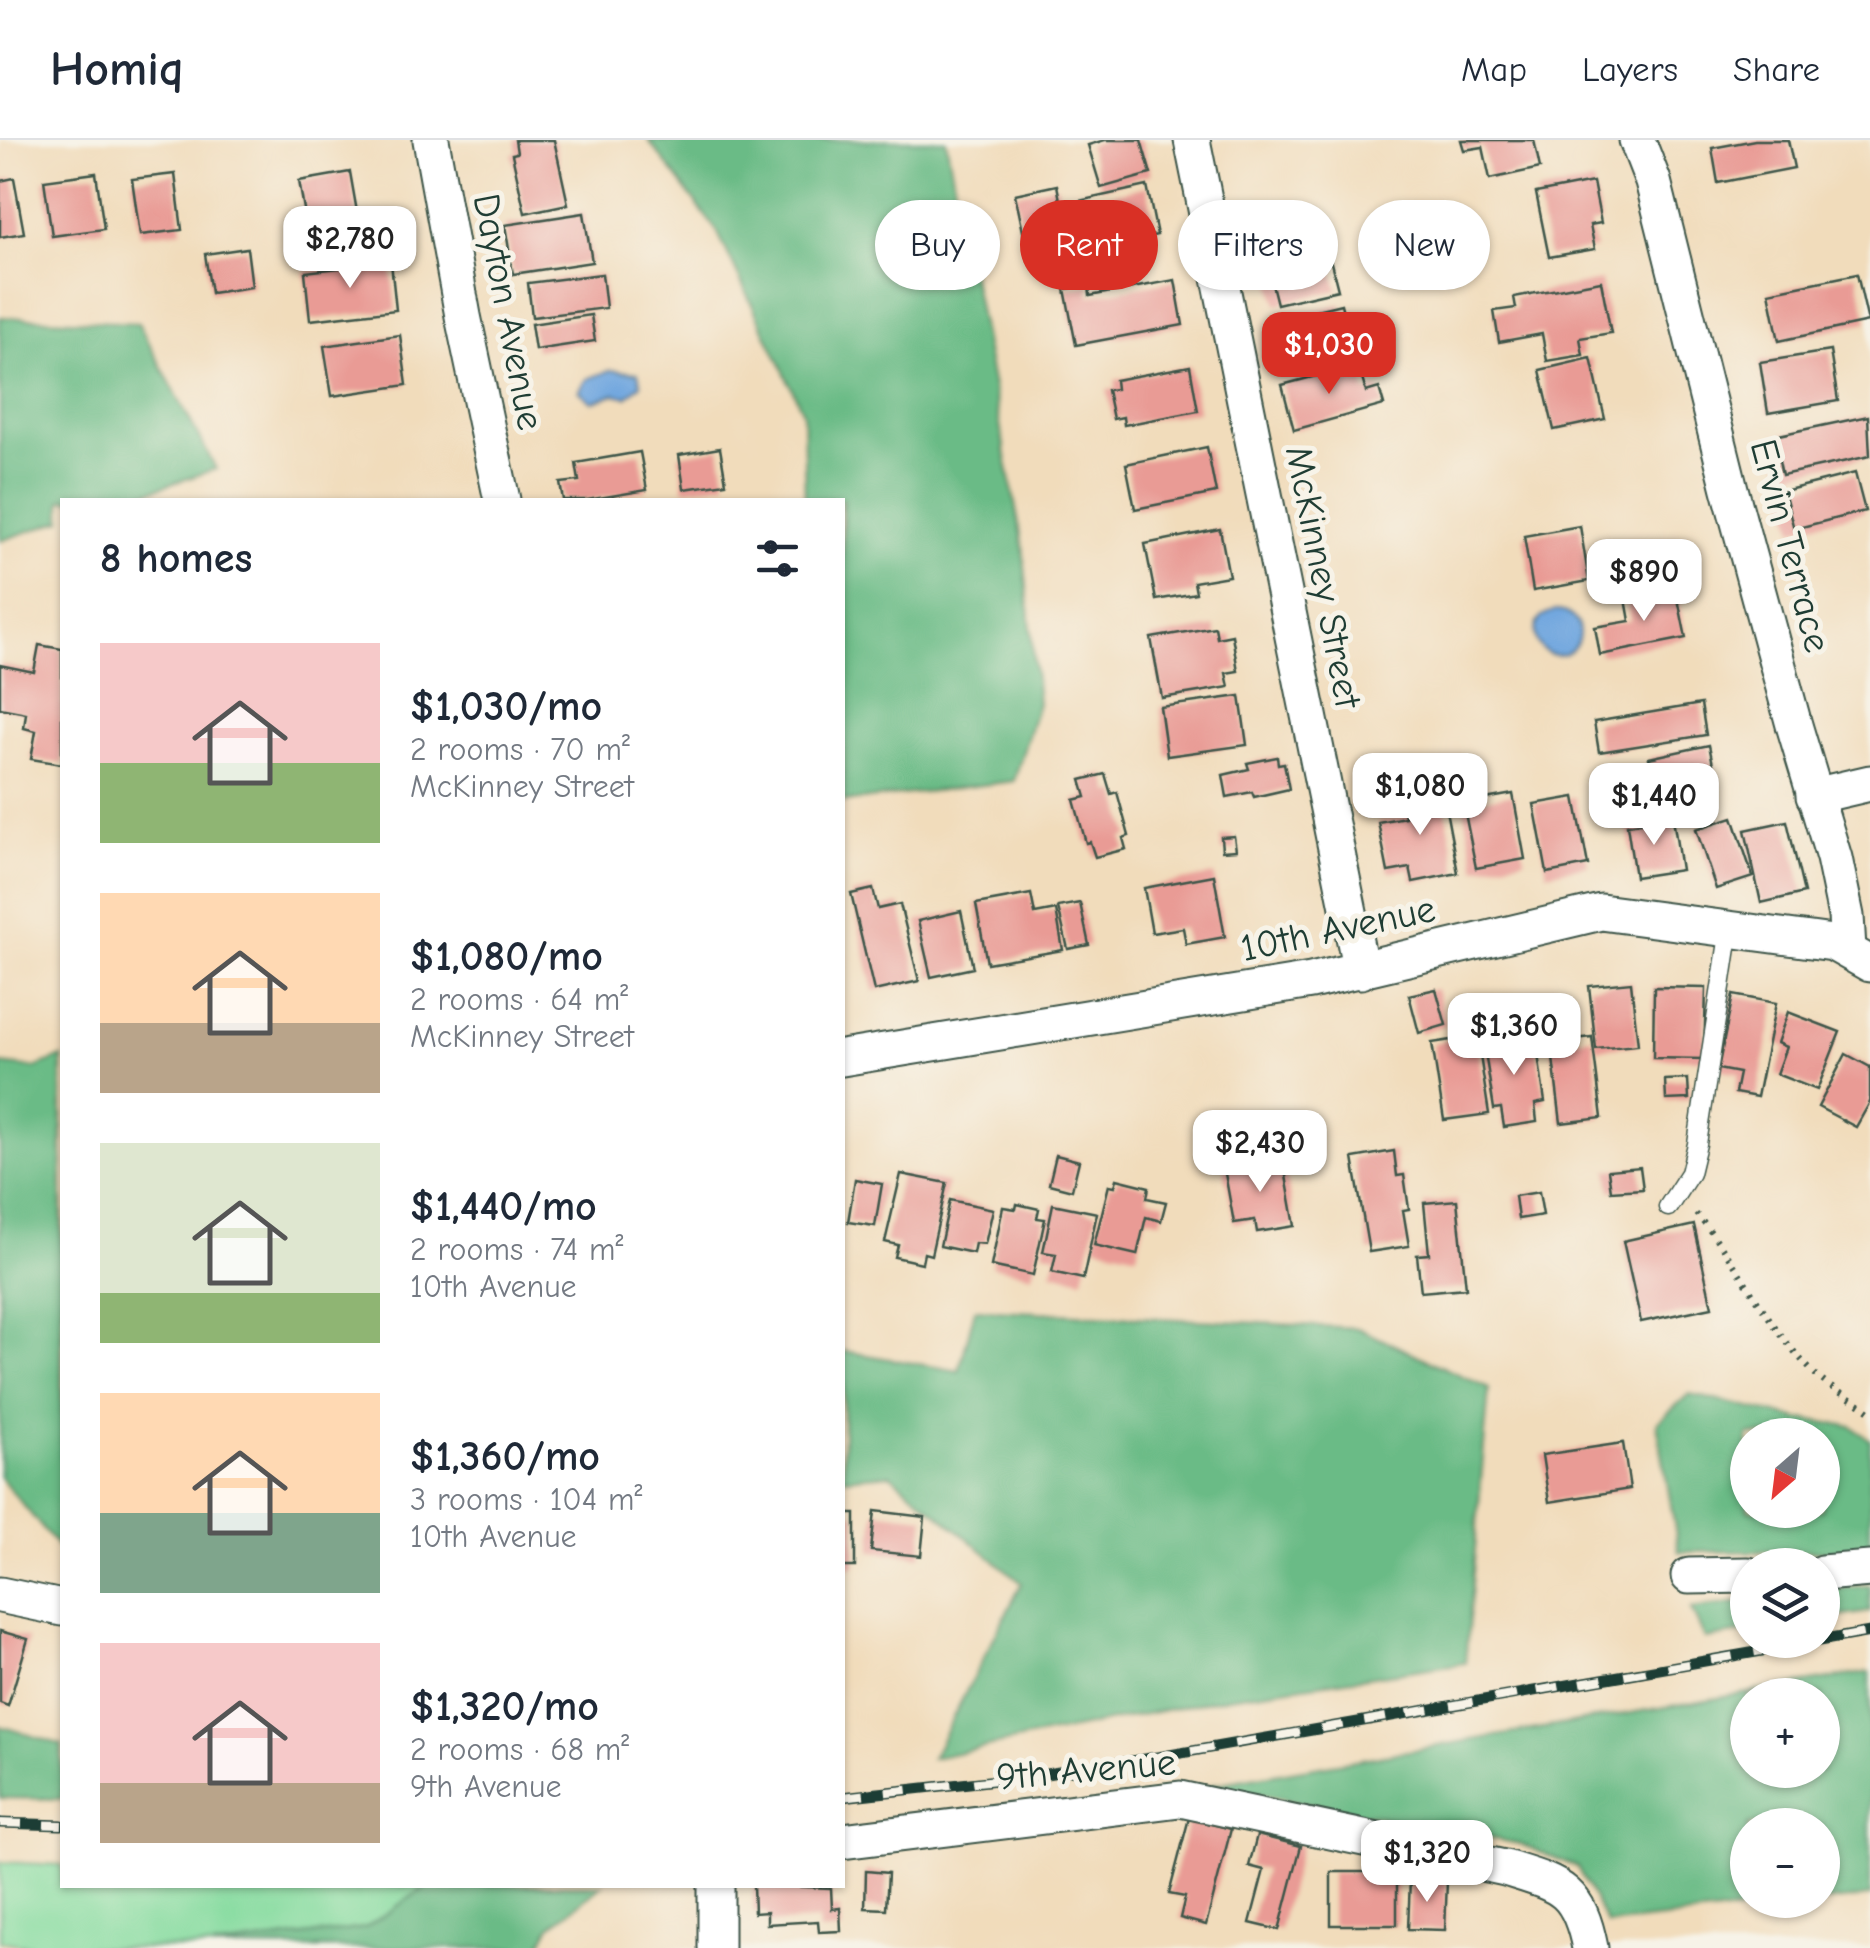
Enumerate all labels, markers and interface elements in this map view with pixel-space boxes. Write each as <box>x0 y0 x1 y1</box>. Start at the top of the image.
text: Homiq <box>50 42 184 97</box>
text: Map <box>1461 49 1527 90</box>
text: Layers <box>1582 49 1678 90</box>
text: Share <box>1733 49 1820 90</box>
street label: Dayton Avenue <box>464 190 552 434</box>
chip: Buy <box>875 200 1000 290</box>
chip: Rent <box>1020 200 1158 290</box>
chip: Filters <box>1178 200 1338 290</box>
chip: New <box>1358 200 1490 290</box>
pin: $2,780 <box>269 206 431 291</box>
text: $2,780 <box>305 220 395 257</box>
pin: $1,030 <box>1248 312 1410 397</box>
text: $1,030 <box>1284 326 1374 363</box>
street label: Ervin Terrace <box>1740 435 1840 657</box>
street label: McKinney Street <box>1276 442 1370 713</box>
icon: filters <box>750 531 805 586</box>
text: 8 homes <box>100 534 252 583</box>
pin: $890 <box>1585 539 1703 624</box>
text: $890 <box>1609 553 1679 590</box>
text: $1,030/mo <box>410 682 602 731</box>
icon: home <box>180 683 300 803</box>
text: 2 rooms · 70 m² <box>410 731 630 768</box>
pin: $1,080 <box>1339 753 1501 838</box>
pin: $1,440 <box>1573 763 1735 848</box>
text: $1,080 <box>1375 767 1465 804</box>
text: McKinney Street <box>410 768 634 805</box>
text: $1,440 <box>1611 777 1697 814</box>
street label: 10th Avenue <box>1237 887 1439 971</box>
text: $1,080/mo <box>410 932 603 981</box>
icon: home <box>180 933 300 1053</box>
text: 2 rooms · 64 m² <box>410 981 628 1018</box>
pin: $1,360 <box>1433 993 1595 1078</box>
text: $1,360 <box>1470 1007 1558 1044</box>
text: McKinney Street <box>410 1018 634 1055</box>
pin: $2,430 <box>1179 1110 1341 1195</box>
text: $2,430 <box>1215 1124 1305 1161</box>
text: $1,440/mo <box>410 1182 597 1231</box>
icon: home <box>180 1183 300 1303</box>
text: 2 rooms · 74 m² <box>410 1231 623 1268</box>
text: 10th Avenue <box>410 1268 577 1305</box>
north arrow <box>1730 1418 1840 1528</box>
map controls <box>1730 1418 1840 1918</box>
text: $1,360/mo <box>410 1432 600 1481</box>
icon: home <box>180 1433 300 1553</box>
text: 3 rooms · 104 m² <box>410 1481 642 1518</box>
text: 10th Avenue <box>410 1518 577 1555</box>
button: layers <box>1730 1548 1840 1658</box>
button: + <box>1730 1678 1840 1788</box>
text: $1,320/mo <box>410 1682 599 1731</box>
icon: home <box>180 1683 300 1803</box>
text: 2 rooms · 68 m² <box>410 1731 629 1768</box>
street label: 9th Avenue <box>995 1740 1177 1800</box>
text: 9th Avenue <box>410 1768 561 1805</box>
button: − <box>1730 1808 1840 1918</box>
pin: $1,320 <box>1346 1820 1508 1905</box>
text: $1,320 <box>1383 1834 1471 1871</box>

